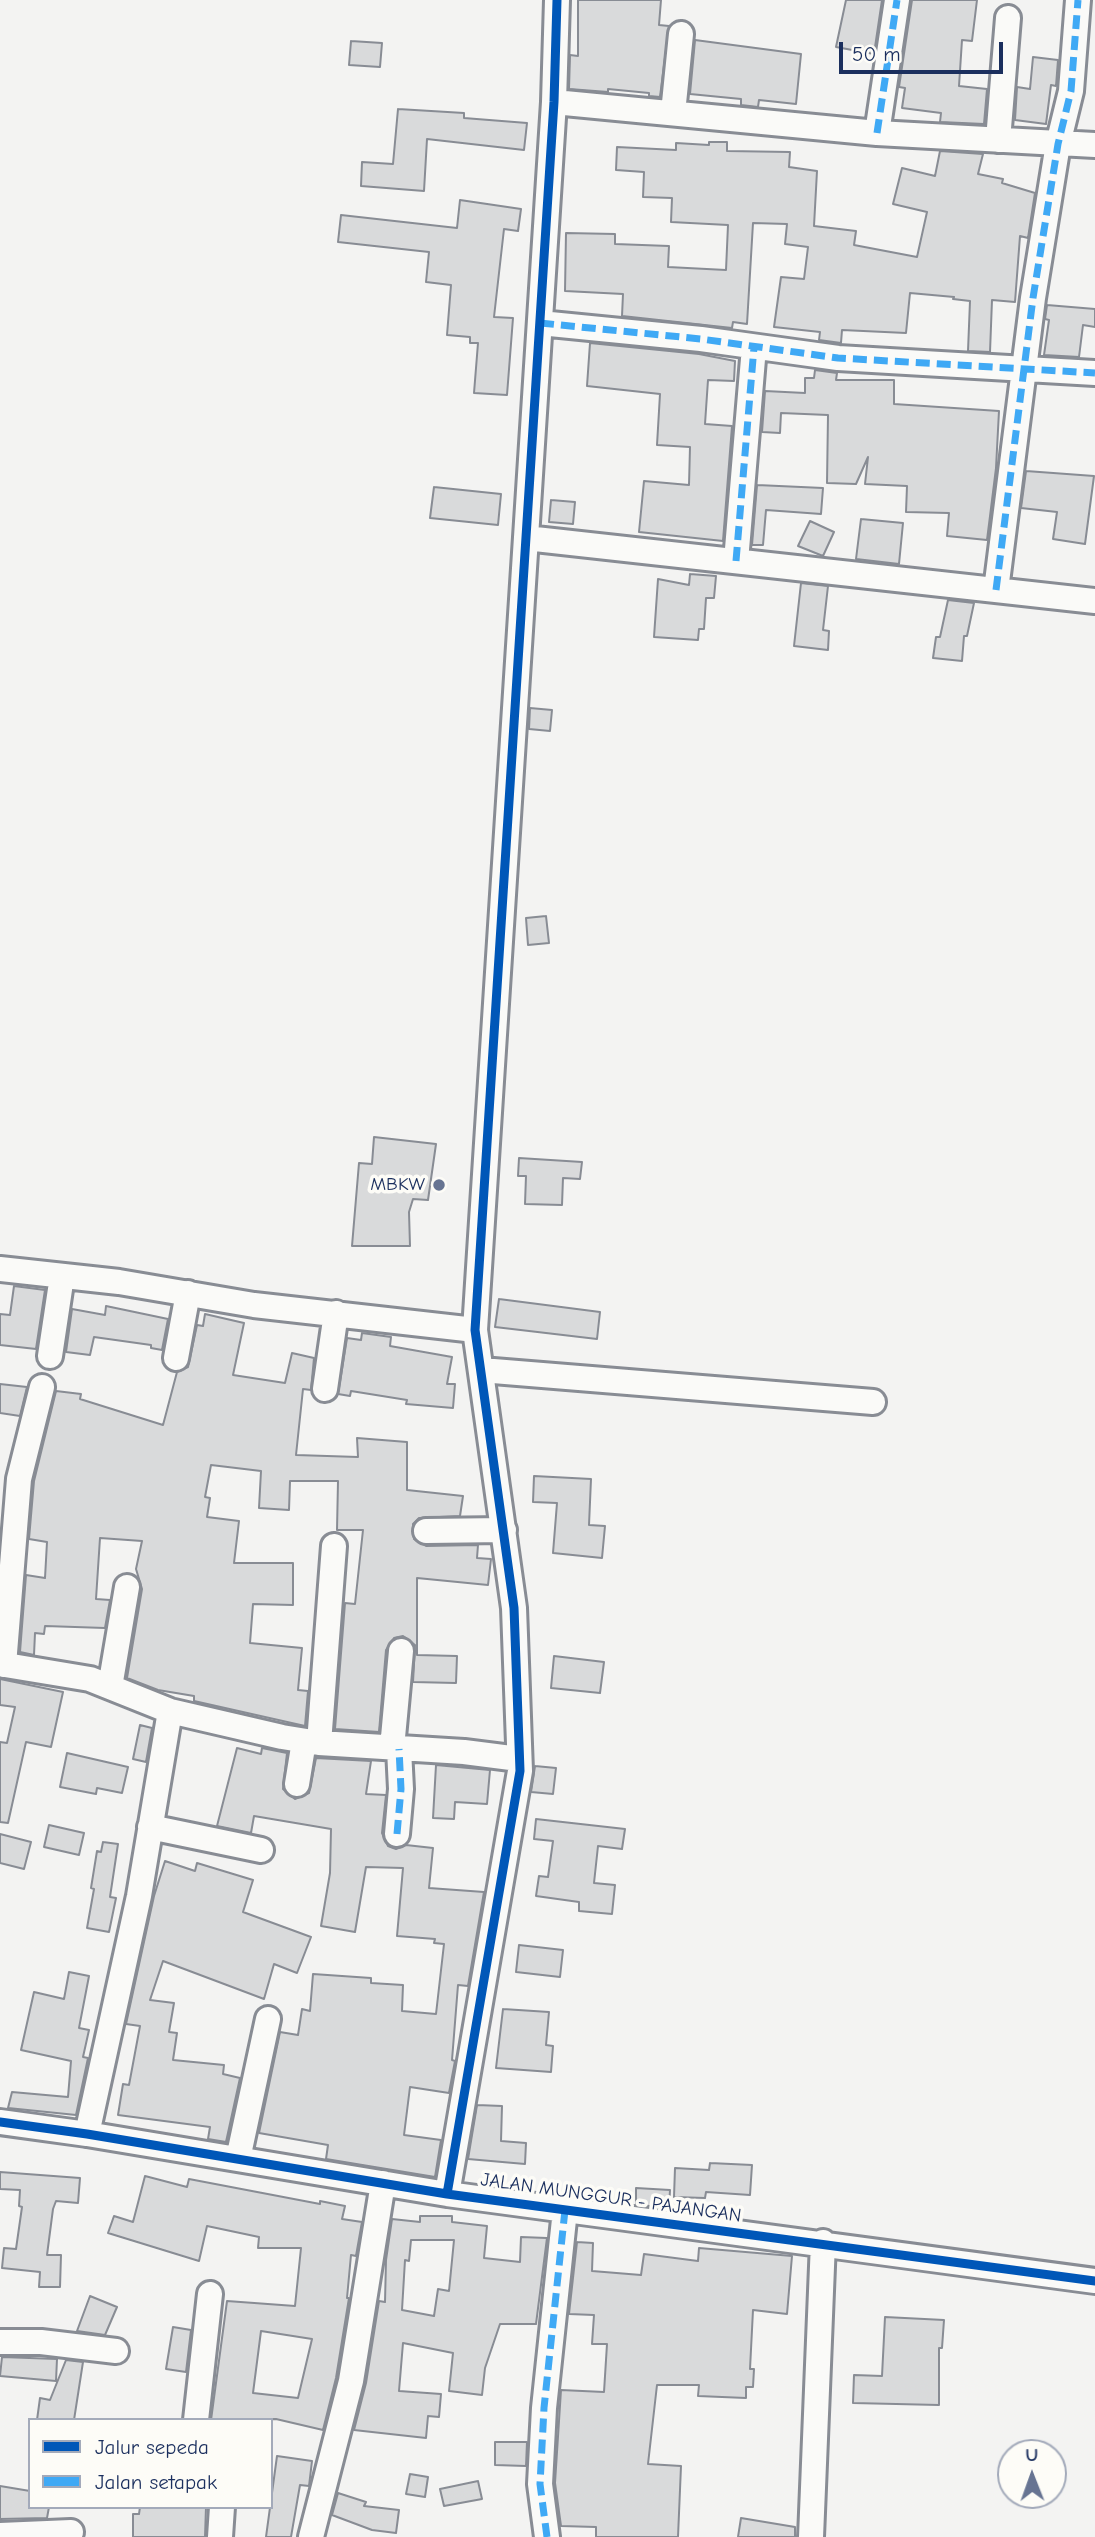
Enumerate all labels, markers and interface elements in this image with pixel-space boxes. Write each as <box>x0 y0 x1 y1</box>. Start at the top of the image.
scale bar <box>843 28 1007 72</box>
text: 50 m <box>852 42 901 66</box>
place label: MBKW <box>370 1174 425 1196</box>
marker: MBKW <box>431 1177 447 1193</box>
street label: JALAN MUNGGUR - PAJANGAN <box>479 2168 743 2228</box>
legend <box>28 2418 273 2509</box>
text: Jalur sepeda <box>95 2435 209 2459</box>
north arrow <box>997 2439 1067 2509</box>
text: U <box>1025 2444 1038 2466</box>
text: Jalan setapak <box>95 2470 217 2494</box>

